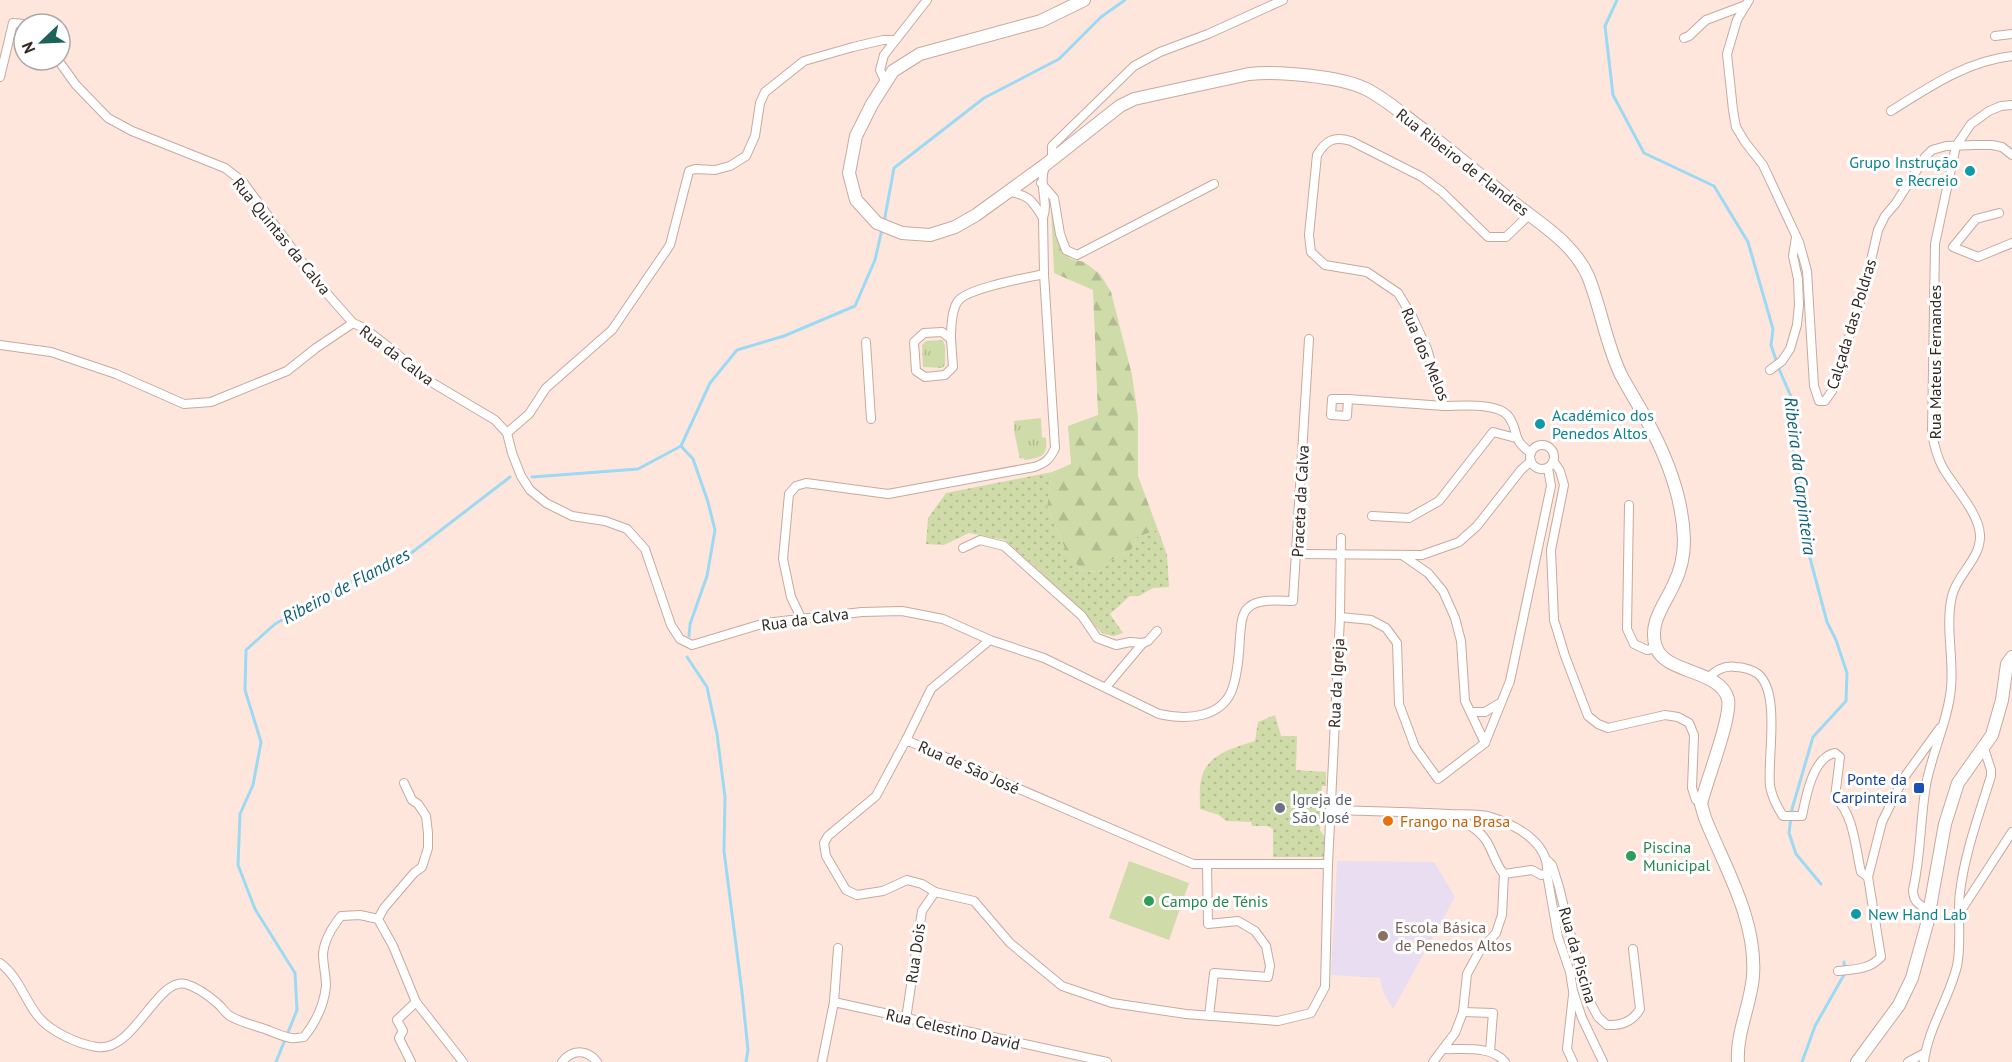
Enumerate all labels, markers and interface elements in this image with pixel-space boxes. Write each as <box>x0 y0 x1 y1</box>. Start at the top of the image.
north arrow <box>12 12 72 72</box>
text: N <box>17 39 39 57</box>
street label: Rua Ribeiro de Flandres <box>1393 104 1534 220</box>
place label: Grupo Instrução e Recreio <box>1849 152 1958 190</box>
marker: Grupo Instrução e Recreio <box>1963 164 1977 178</box>
street label: Rua Quintas da Calva <box>229 173 335 299</box>
street label: Calçada das Poldras <box>1822 256 1880 392</box>
street label: Rua Mateus Fernandes <box>1925 284 1945 439</box>
street label: Rua dos Melos <box>1397 304 1455 404</box>
street label: Rua da Calva <box>356 320 438 390</box>
water label: Ribeira da Carpinteira <box>1779 395 1822 557</box>
place label: Académico dos Penedos Altos <box>1552 405 1654 443</box>
marker: Académico dos Penedos Altos <box>1533 417 1547 431</box>
street label: Praceta da Calva <box>1287 444 1313 558</box>
water label: Ribeiro de Flandres <box>278 542 414 629</box>
street label: Rua da Calva <box>760 603 850 635</box>
street label: Rua da Igreja <box>1324 638 1348 728</box>
street label: Rua de São José <box>915 736 1023 798</box>
place label: Ponte da Carpinteira <box>1832 769 1907 807</box>
marker: Ponte da Carpinteira <box>1912 781 1926 795</box>
place label: Igreja de São José <box>1292 789 1352 827</box>
marker: Igreja de São José <box>1273 801 1287 815</box>
place label: Frango na Brasa <box>1400 811 1510 831</box>
marker: Frango na Brasa <box>1381 814 1395 828</box>
place label: Piscina Municipal <box>1643 837 1710 875</box>
marker: Piscina Municipal <box>1624 849 1638 863</box>
place label: Campo de Ténis <box>1161 891 1268 911</box>
marker: Campo de Ténis <box>1142 894 1156 908</box>
place label: New Hand Lab <box>1868 904 1967 924</box>
street label: Rua da Piscina <box>1555 905 1601 1005</box>
marker: New Hand Lab <box>1849 907 1863 921</box>
place label: Escola Básica de Penedos Altos <box>1395 917 1512 955</box>
street label: Rua Dois <box>901 922 929 984</box>
marker: Escola Básica de Penedos Altos <box>1376 929 1390 943</box>
street label: Rua Celestino David <box>884 1004 1022 1054</box>

